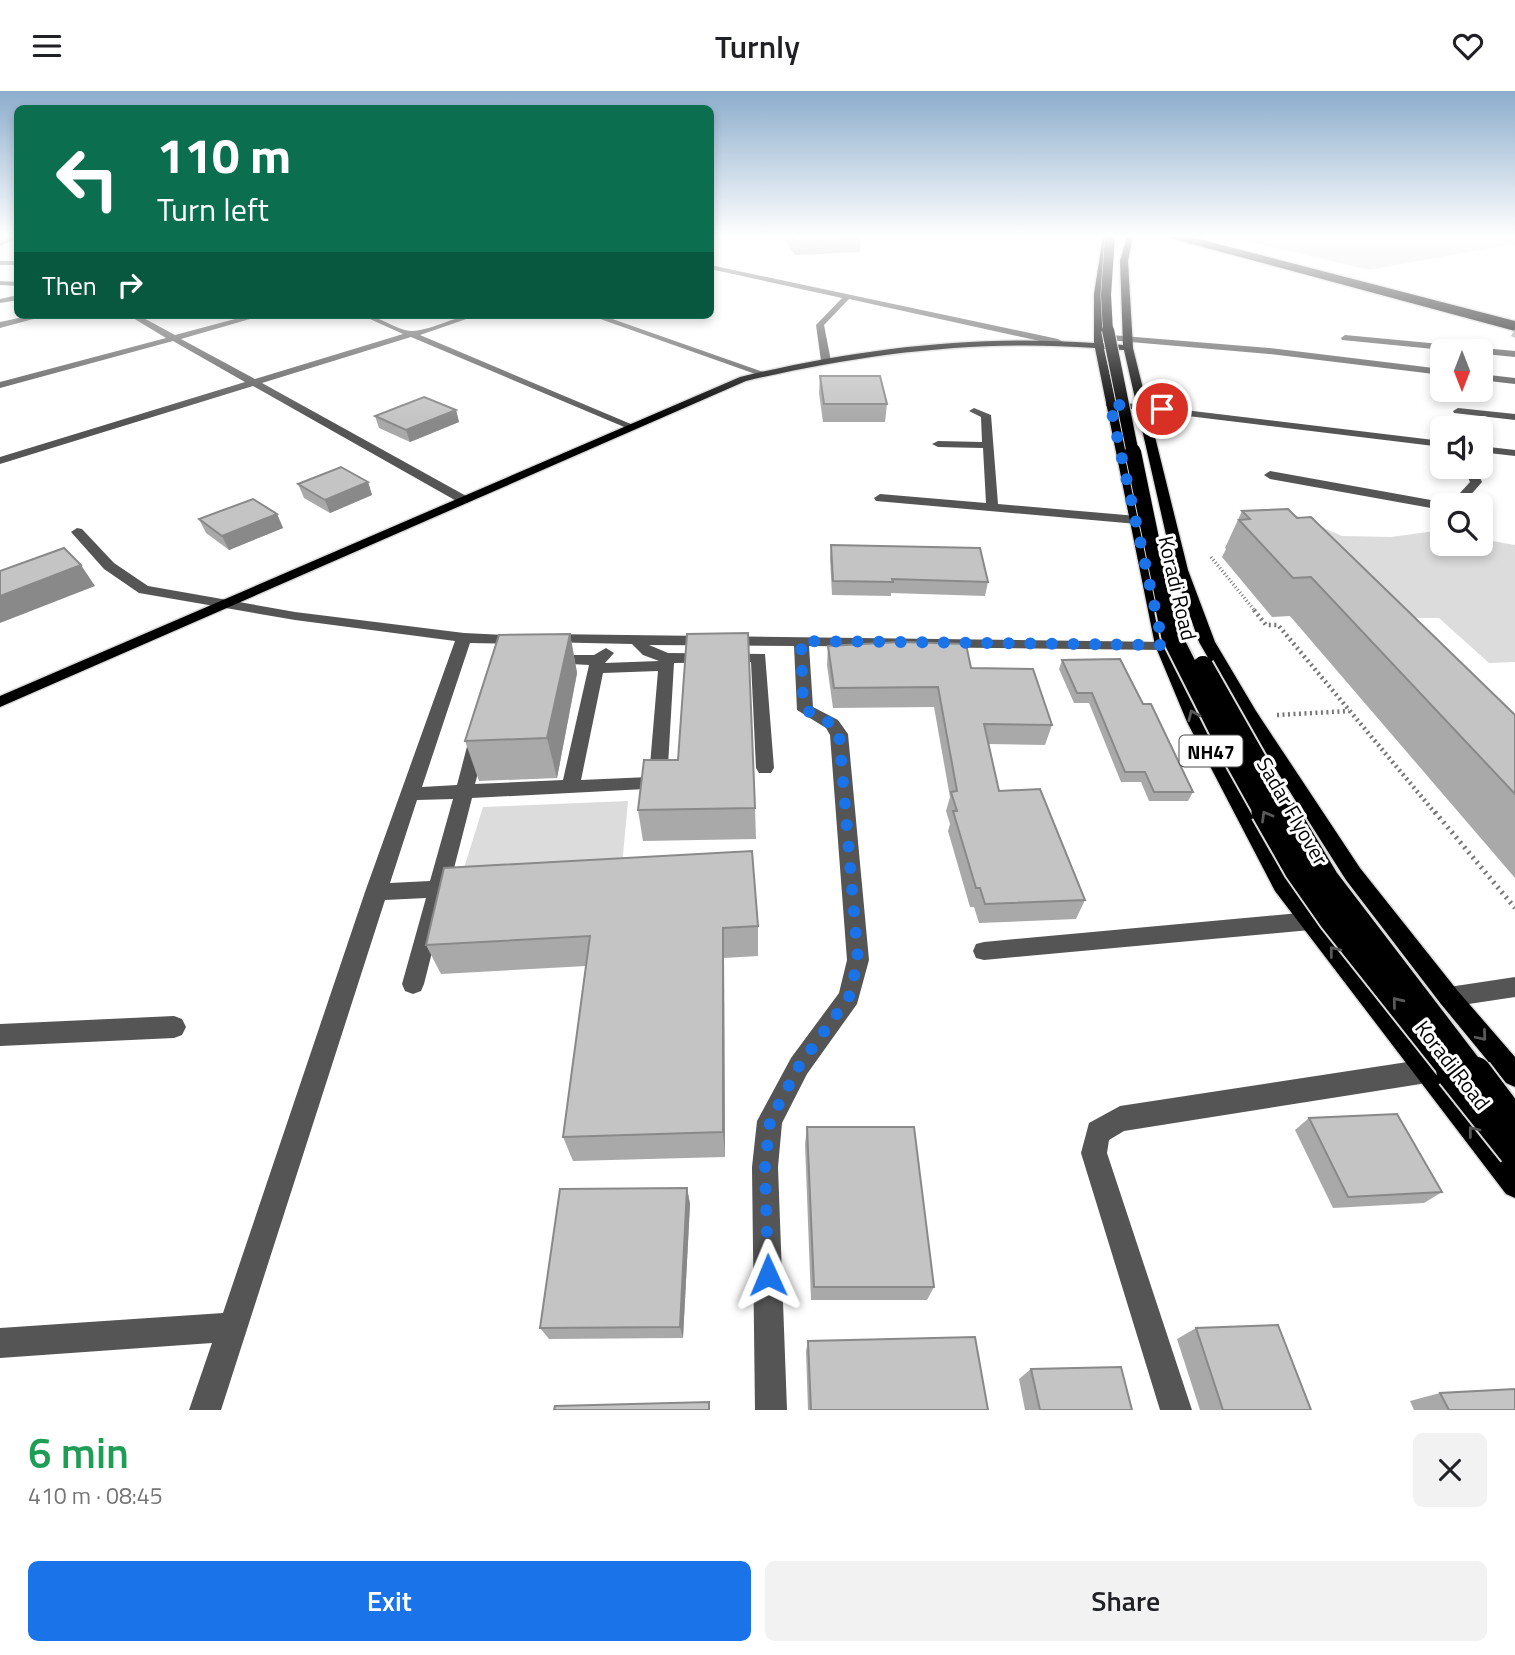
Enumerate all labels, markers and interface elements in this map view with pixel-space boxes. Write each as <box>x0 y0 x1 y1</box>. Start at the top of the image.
text: Turnly <box>715 22 800 70</box>
icon: menu <box>28 27 66 65</box>
icon: heart <box>1449 27 1487 65</box>
text: 110 m <box>157 117 291 192</box>
icon: left <box>42 133 133 224</box>
text: Turn left <box>157 185 269 233</box>
text: Then <box>42 266 97 305</box>
icon: right <box>111 266 149 304</box>
north arrow <box>1430 339 1493 403</box>
map controls <box>1430 339 1493 556</box>
pin <box>1132 379 1192 439</box>
icon: arrive <box>1143 390 1181 428</box>
button: sound <box>1430 416 1493 479</box>
button: search <box>1430 493 1493 556</box>
street label: Koradi Road <box>1150 533 1206 643</box>
one-way arrow <box>1187 710 1201 722</box>
road number: NH47 <box>1180 736 1242 767</box>
street label: Sadar Flyover <box>1249 751 1337 871</box>
one-way arrow <box>1261 811 1274 823</box>
one-way arrow <box>1330 947 1343 959</box>
one-way arrow <box>1392 997 1405 1010</box>
street label: Koradi Road <box>1408 1013 1498 1117</box>
one-way arrow <box>1474 1028 1486 1041</box>
one-way arrow <box>1469 1127 1482 1139</box>
position arrow <box>731 1238 805 1312</box>
text: 6 min <box>28 1420 129 1484</box>
button: close <box>1413 1433 1487 1507</box>
text: 410 m · 08:45 <box>28 1478 163 1513</box>
button: Exit <box>28 1561 751 1641</box>
button: Share <box>765 1561 1487 1641</box>

